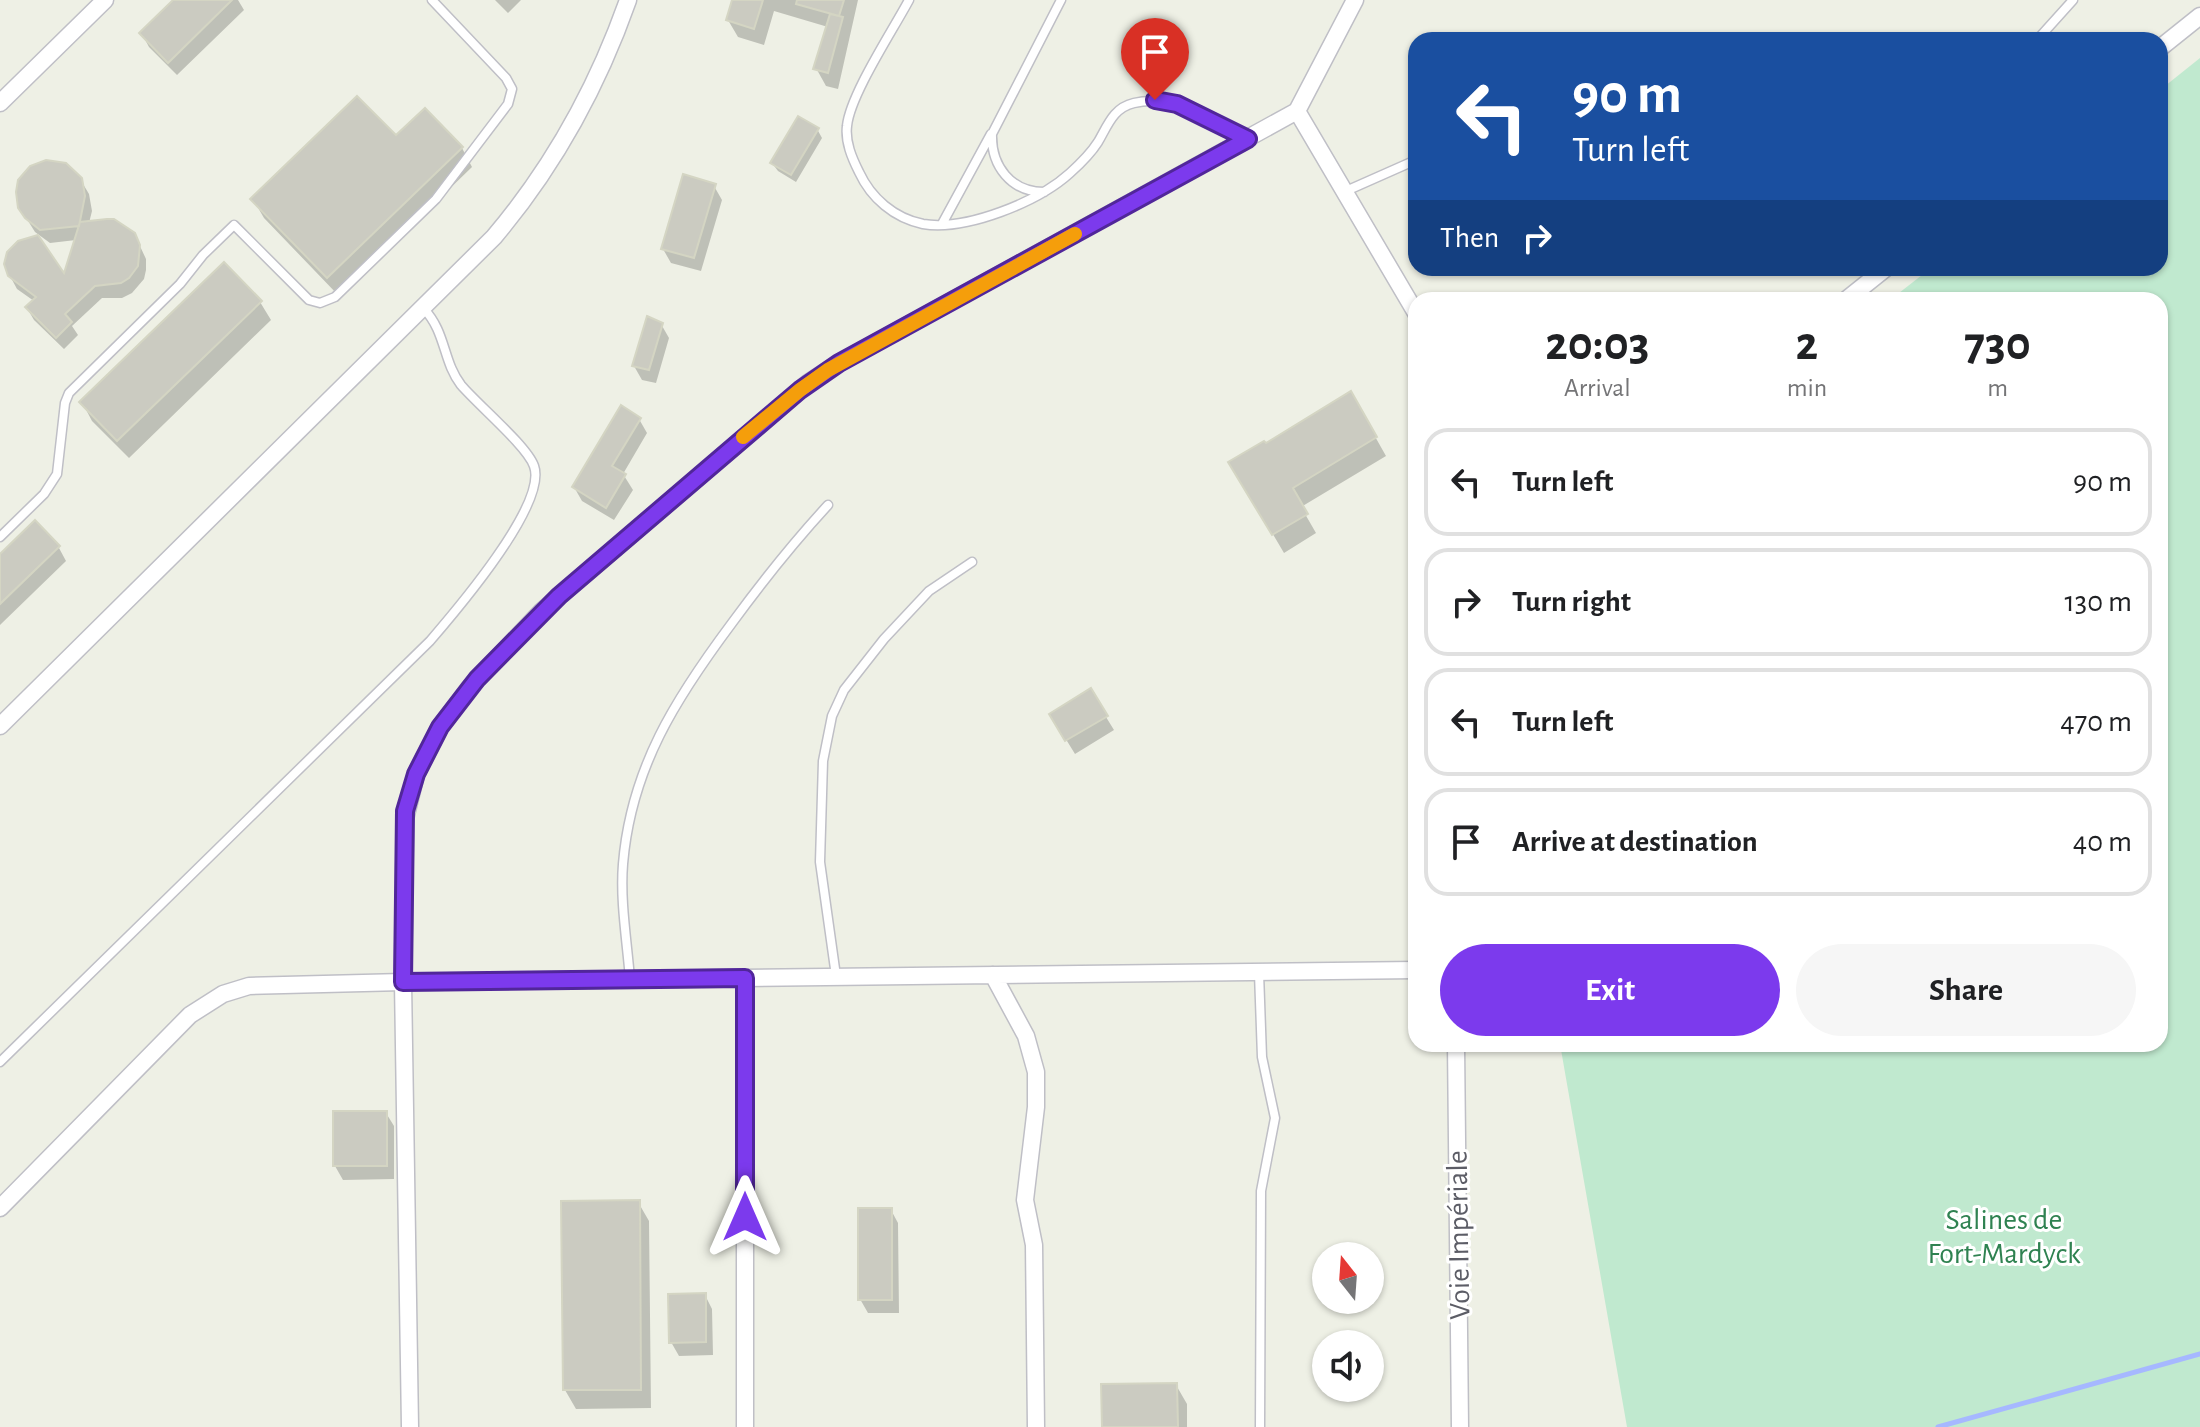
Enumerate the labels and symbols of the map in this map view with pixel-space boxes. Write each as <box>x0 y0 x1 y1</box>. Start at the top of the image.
pin <box>1121 18 1189 100</box>
street label: Voie Impériale <box>1443 1150 1475 1320</box>
position arrow <box>703 1175 787 1259</box>
park label: Salines de Fort-Mardyck <box>1927 1205 2081 1269</box>
north arrow <box>1312 1242 1384 1314</box>

